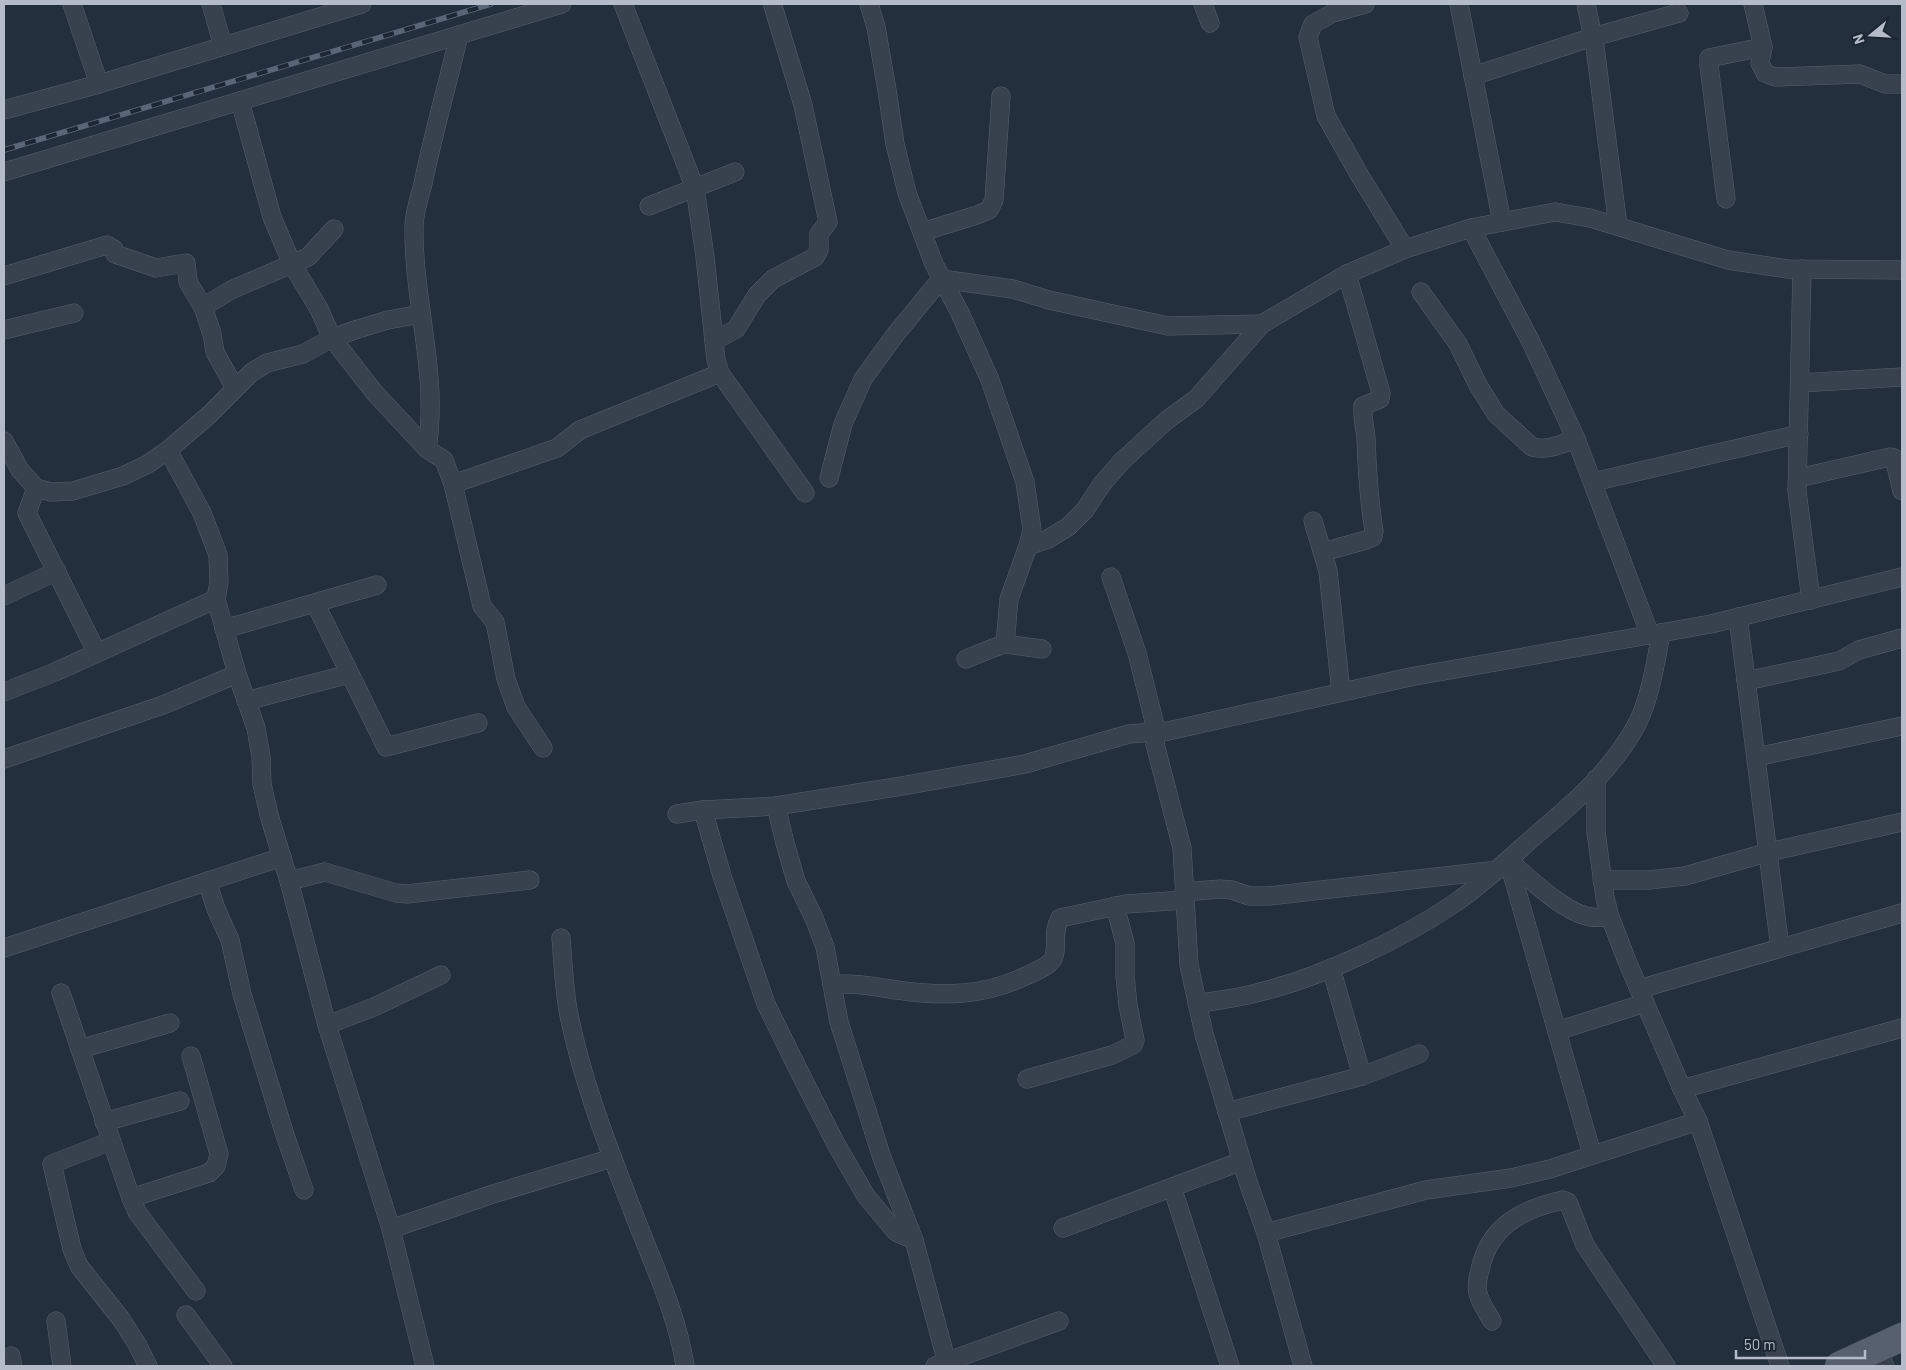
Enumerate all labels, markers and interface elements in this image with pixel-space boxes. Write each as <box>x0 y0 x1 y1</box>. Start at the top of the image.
north arrow <box>1846 10 1896 60</box>
text: N <box>1849 32 1868 46</box>
scale bar <box>1736 1328 1865 1360</box>
text: 50 m <box>1744 1335 1776 1353</box>

